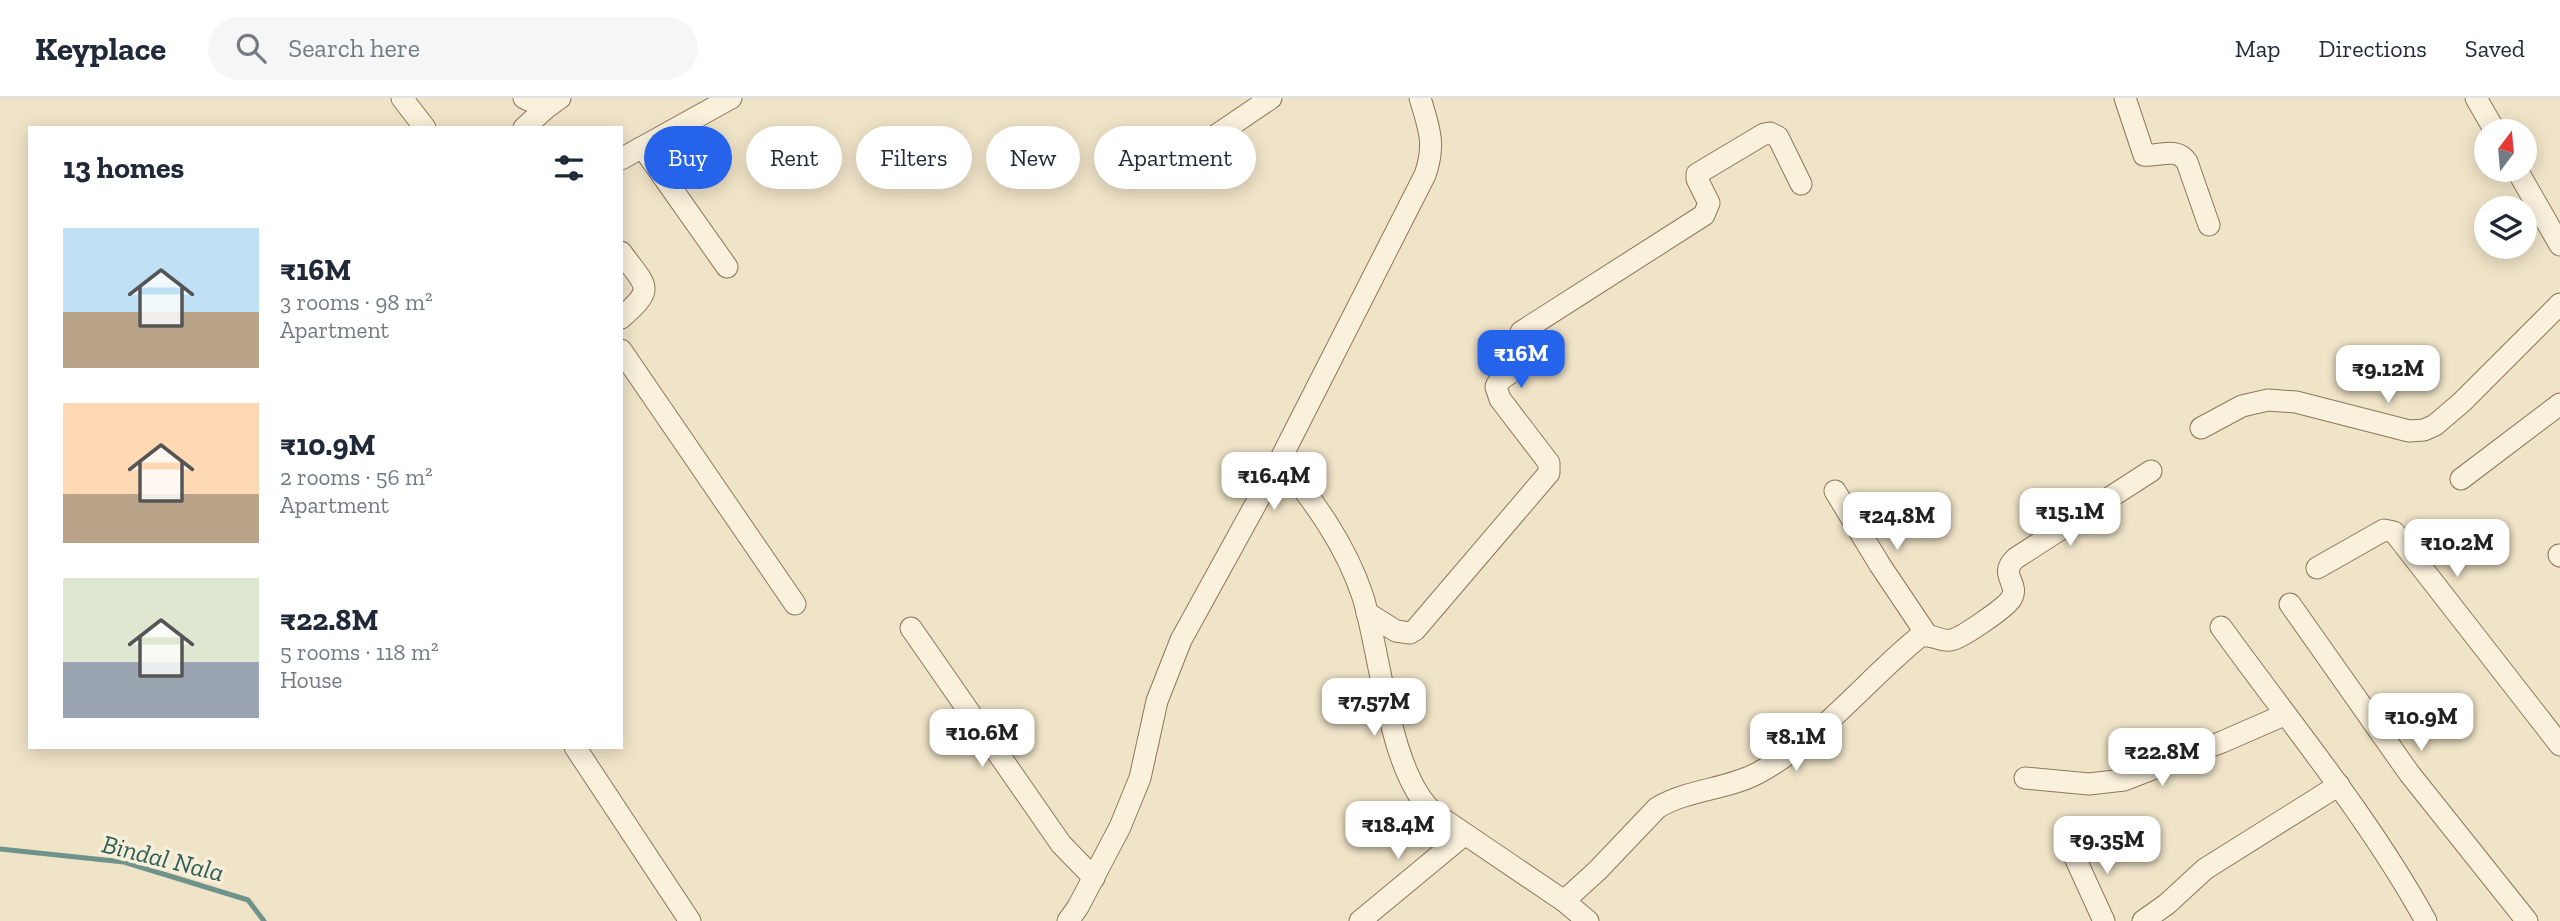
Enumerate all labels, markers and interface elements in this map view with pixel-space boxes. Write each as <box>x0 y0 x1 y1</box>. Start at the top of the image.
search box <box>208 17 698 80</box>
text: Keyplace <box>35 29 166 68</box>
icon: search <box>232 29 270 67</box>
text: Search here <box>288 32 420 64</box>
text: Map <box>2235 34 2281 63</box>
text: Directions <box>2319 34 2427 63</box>
text: Saved <box>2465 34 2525 63</box>
north arrow <box>2474 119 2538 182</box>
map controls <box>2474 119 2537 259</box>
chip: Buy <box>644 126 732 189</box>
chip: Rent <box>746 126 842 189</box>
chip: Filters <box>856 126 972 189</box>
chip: New <box>986 126 1080 189</box>
chip: Apartment <box>1094 126 1256 189</box>
icon: filters <box>550 149 588 187</box>
text: 13 homes <box>63 150 184 186</box>
button: layers <box>2474 196 2537 259</box>
text: ₹16M <box>280 252 351 288</box>
icon: home <box>119 256 203 340</box>
text: 3 rooms · 98 m² <box>280 288 433 316</box>
text: Apartment <box>280 316 389 344</box>
pin: ₹16M <box>1480 330 1562 390</box>
text: ₹16M <box>1494 339 1548 367</box>
pin: ₹9.12M <box>2331 345 2445 405</box>
text: ₹9.12M <box>2352 354 2424 382</box>
text: ₹10.9M <box>280 427 375 463</box>
icon: home <box>119 431 203 515</box>
pin: ₹16.4M <box>1217 452 1331 512</box>
text: ₹16.4M <box>1237 461 1311 489</box>
text: 2 rooms · 56 m² <box>280 463 433 491</box>
pin: ₹15.1M <box>2013 489 2127 548</box>
text: Apartment <box>280 491 389 519</box>
pin: ₹24.8M <box>1840 492 1954 552</box>
text: ₹15.1M <box>2036 497 2104 525</box>
text: ₹24.8M <box>1859 501 1935 529</box>
pin: ₹10.2M <box>2400 519 2514 579</box>
text: ₹10.2M <box>2420 528 2494 556</box>
text: ₹22.8M <box>280 602 378 638</box>
icon: home <box>119 606 203 690</box>
text: 5 rooms · 118 m² <box>280 638 439 666</box>
text: House <box>280 666 342 694</box>
pin: ₹7.57M <box>1317 678 1431 738</box>
text: ₹7.57M <box>1338 687 1410 715</box>
pin: ₹10.9M <box>2364 694 2478 753</box>
text: ₹10.9M <box>2384 702 2458 730</box>
pin: ₹10.6M <box>925 710 1039 769</box>
pin: ₹8.1M <box>1747 714 1845 773</box>
text: ₹10.6M <box>946 718 1018 746</box>
text: ₹8.1M <box>1766 722 1826 750</box>
pin: ₹22.8M <box>2105 728 2219 788</box>
text: ₹22.8M <box>2124 737 2200 765</box>
pin: ₹18.4M <box>1341 802 1455 861</box>
text: ₹18.4M <box>1361 810 1435 838</box>
pin: ₹9.35M <box>2050 816 2164 876</box>
text: ₹9.35M <box>2070 825 2144 853</box>
water label: Bindal Nala <box>99 827 227 889</box>

